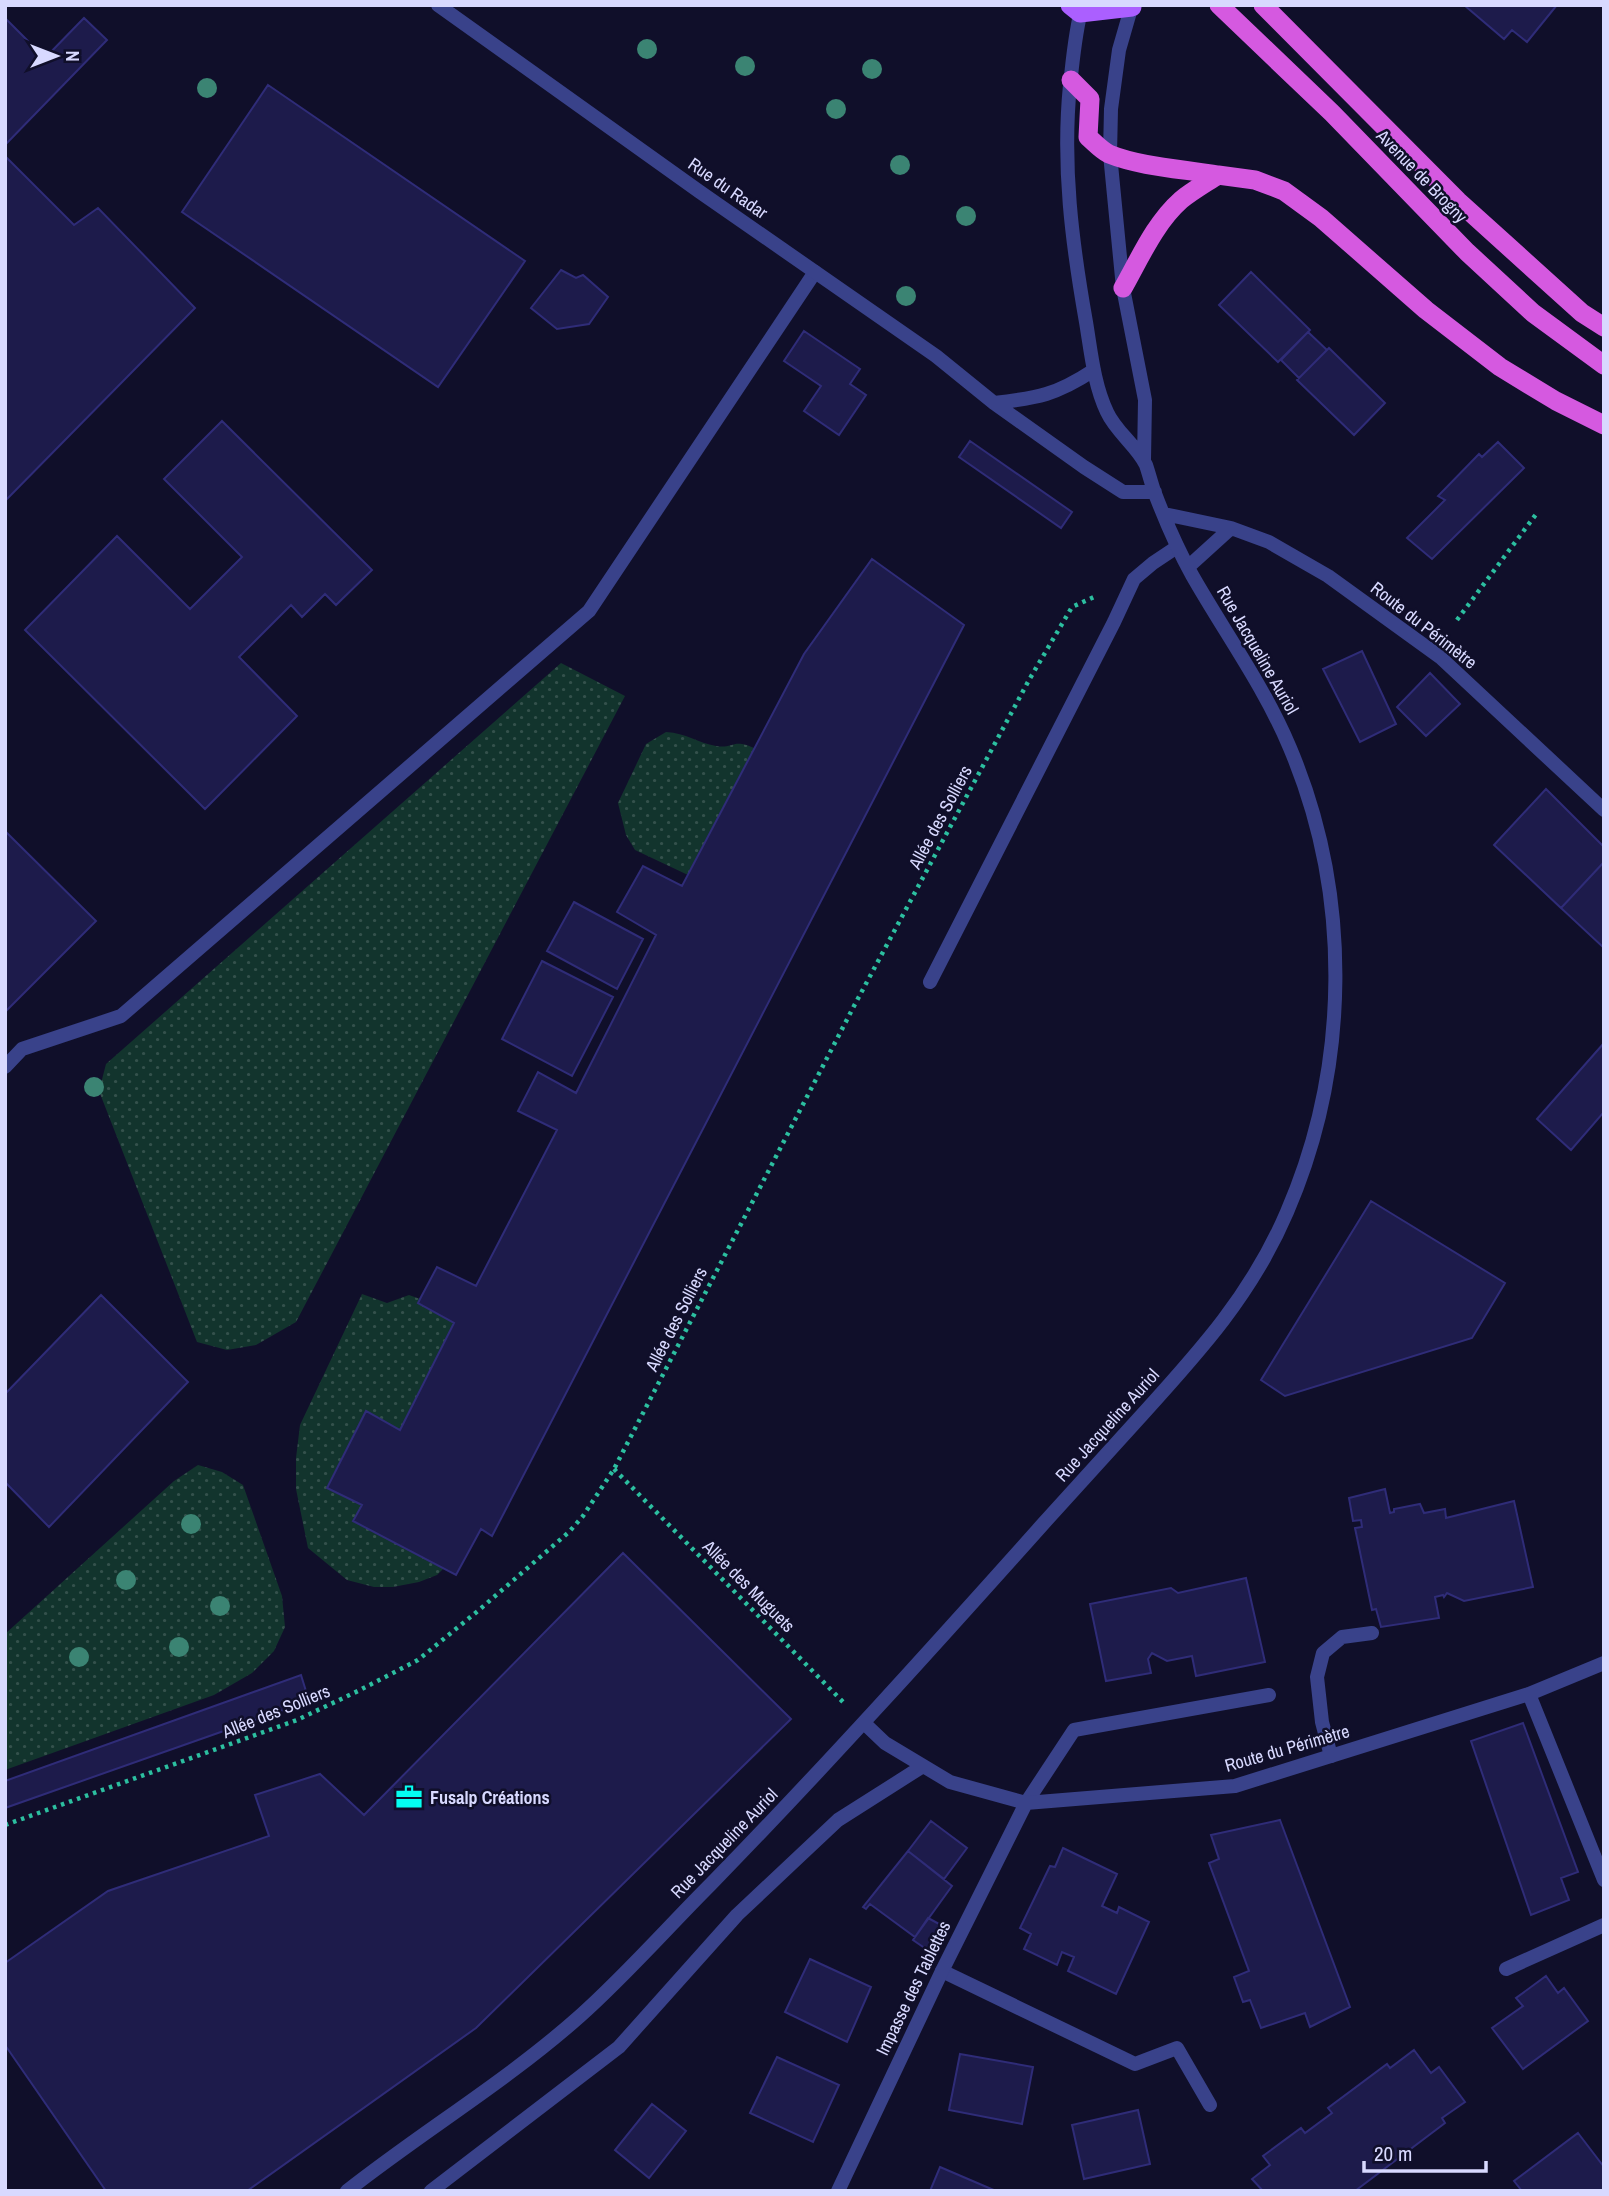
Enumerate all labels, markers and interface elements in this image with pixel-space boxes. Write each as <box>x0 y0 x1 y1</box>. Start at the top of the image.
north arrow <box>21 21 91 91</box>
text: N <box>60 50 86 62</box>
street label: Avenue de Brogny <box>1370 123 1474 229</box>
street label: Rue du Radar <box>683 151 773 225</box>
street label: Route du Périmètre <box>1366 575 1482 675</box>
street label: Rue Jacqueline Auriol <box>1211 581 1305 719</box>
street label: Allée des Solliers <box>902 761 978 874</box>
street label: Allée des Solliers <box>639 1263 713 1376</box>
street label: Rue Jacqueline Auriol <box>1049 1363 1165 1487</box>
street label: Allée des Muguets <box>697 1534 801 1638</box>
street label: Allée des Solliers <box>218 1678 334 1744</box>
street label: Route du Périmètre <box>1222 1718 1352 1778</box>
office icon: Fusalp Créations <box>394 1782 424 1812</box>
street label: Rue Jacqueline Auriol <box>665 1782 783 1904</box>
place label: Fusalp Créations <box>430 1785 550 1810</box>
street label: Impasse des Tablettes <box>870 1917 956 2059</box>
scale bar <box>1364 2130 1486 2174</box>
text: 20 m <box>1374 2139 1412 2168</box>

